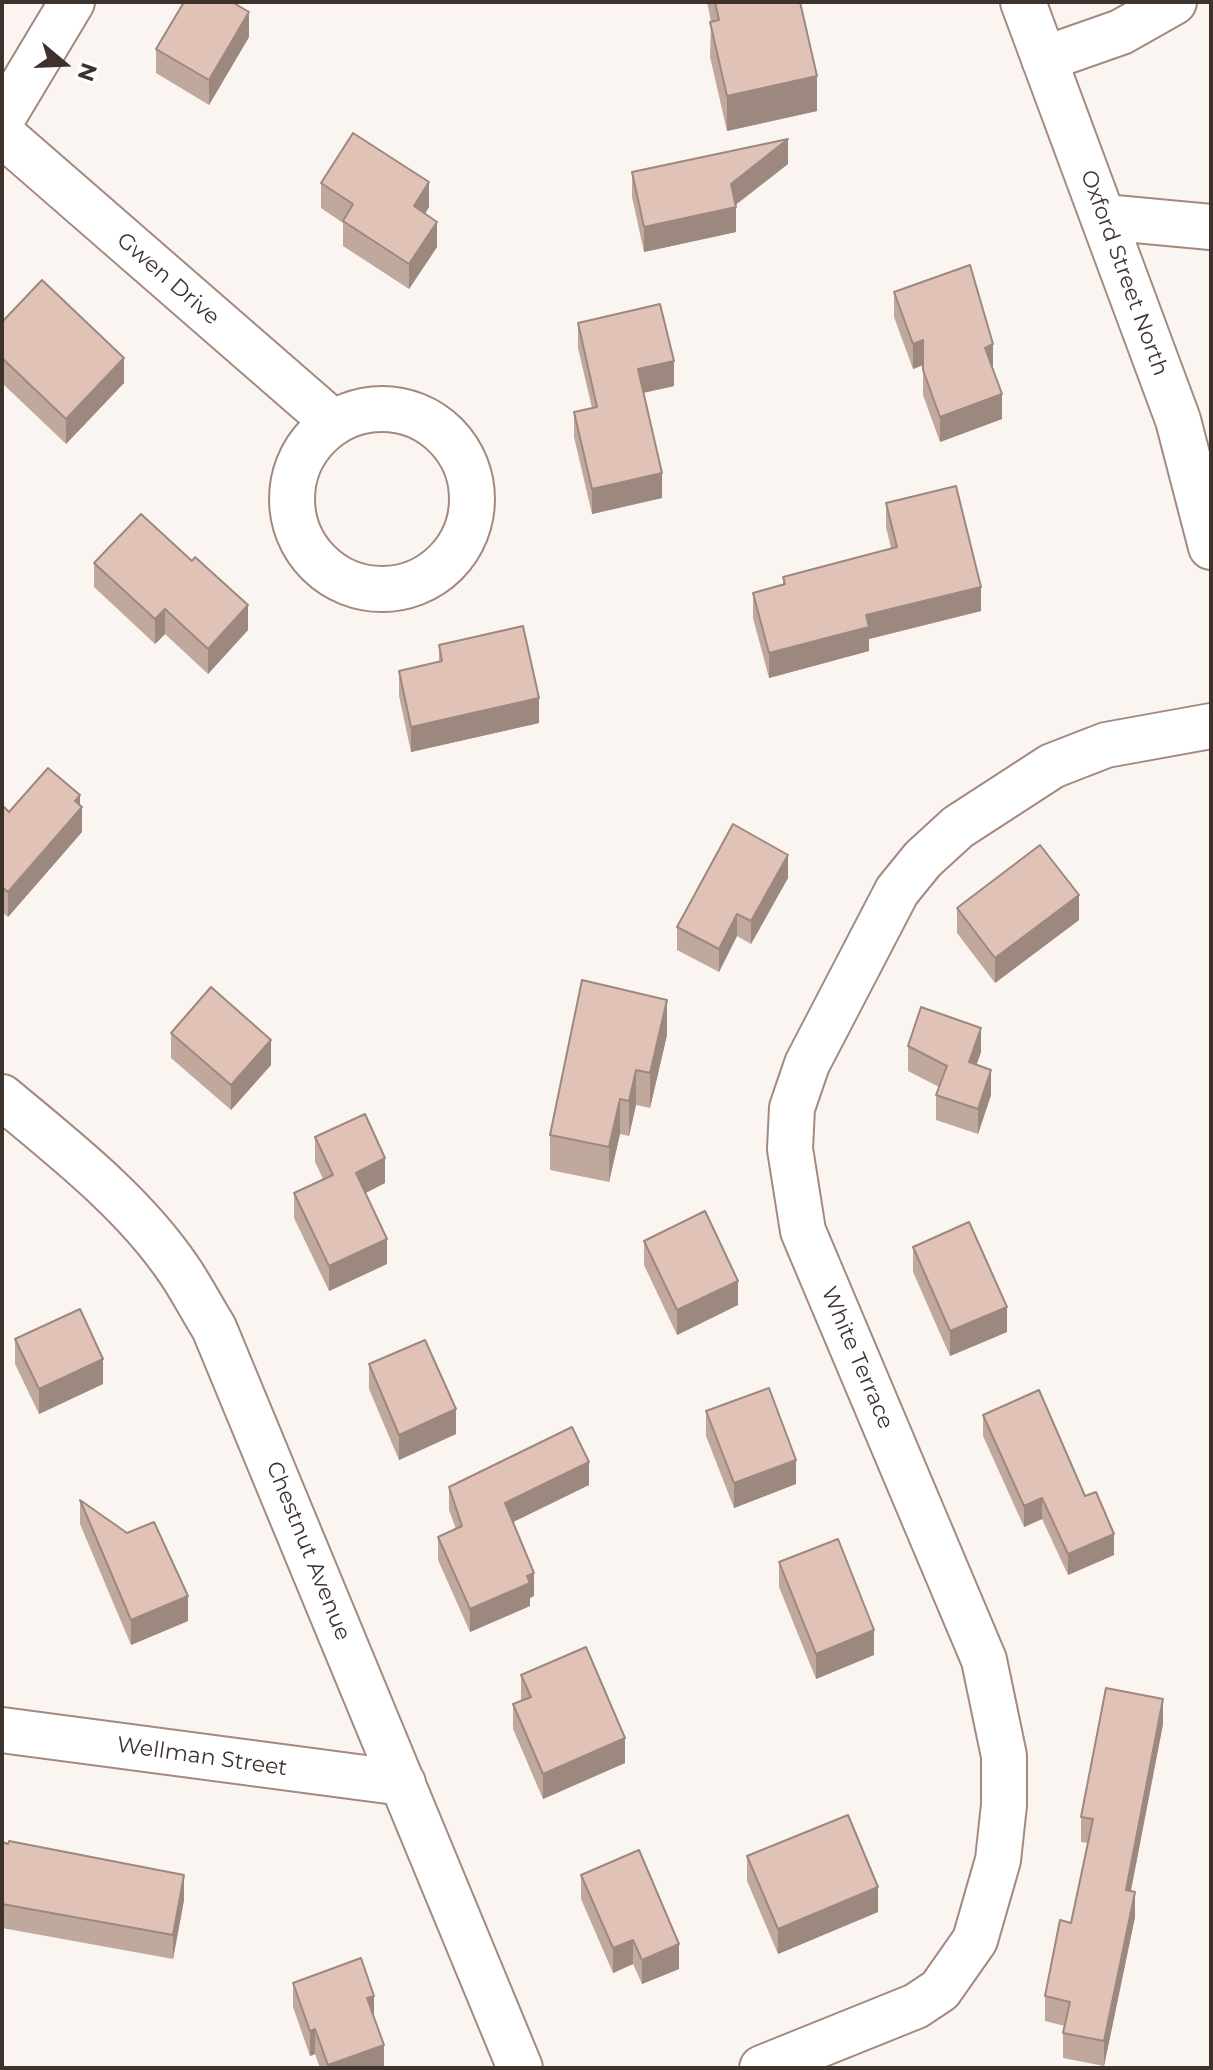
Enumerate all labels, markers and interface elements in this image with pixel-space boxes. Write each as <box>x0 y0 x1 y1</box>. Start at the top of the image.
north arrow <box>24 24 104 104</box>
text: N <box>72 59 103 85</box>
street label: Oxford Street North <box>1074 166 1174 380</box>
street label: Gwen Drive <box>111 227 225 331</box>
street label: White Terrace <box>815 1283 899 1433</box>
street label: Chestnut Avenue <box>260 1458 356 1644</box>
street label: Wellman Street <box>115 1732 289 1782</box>

